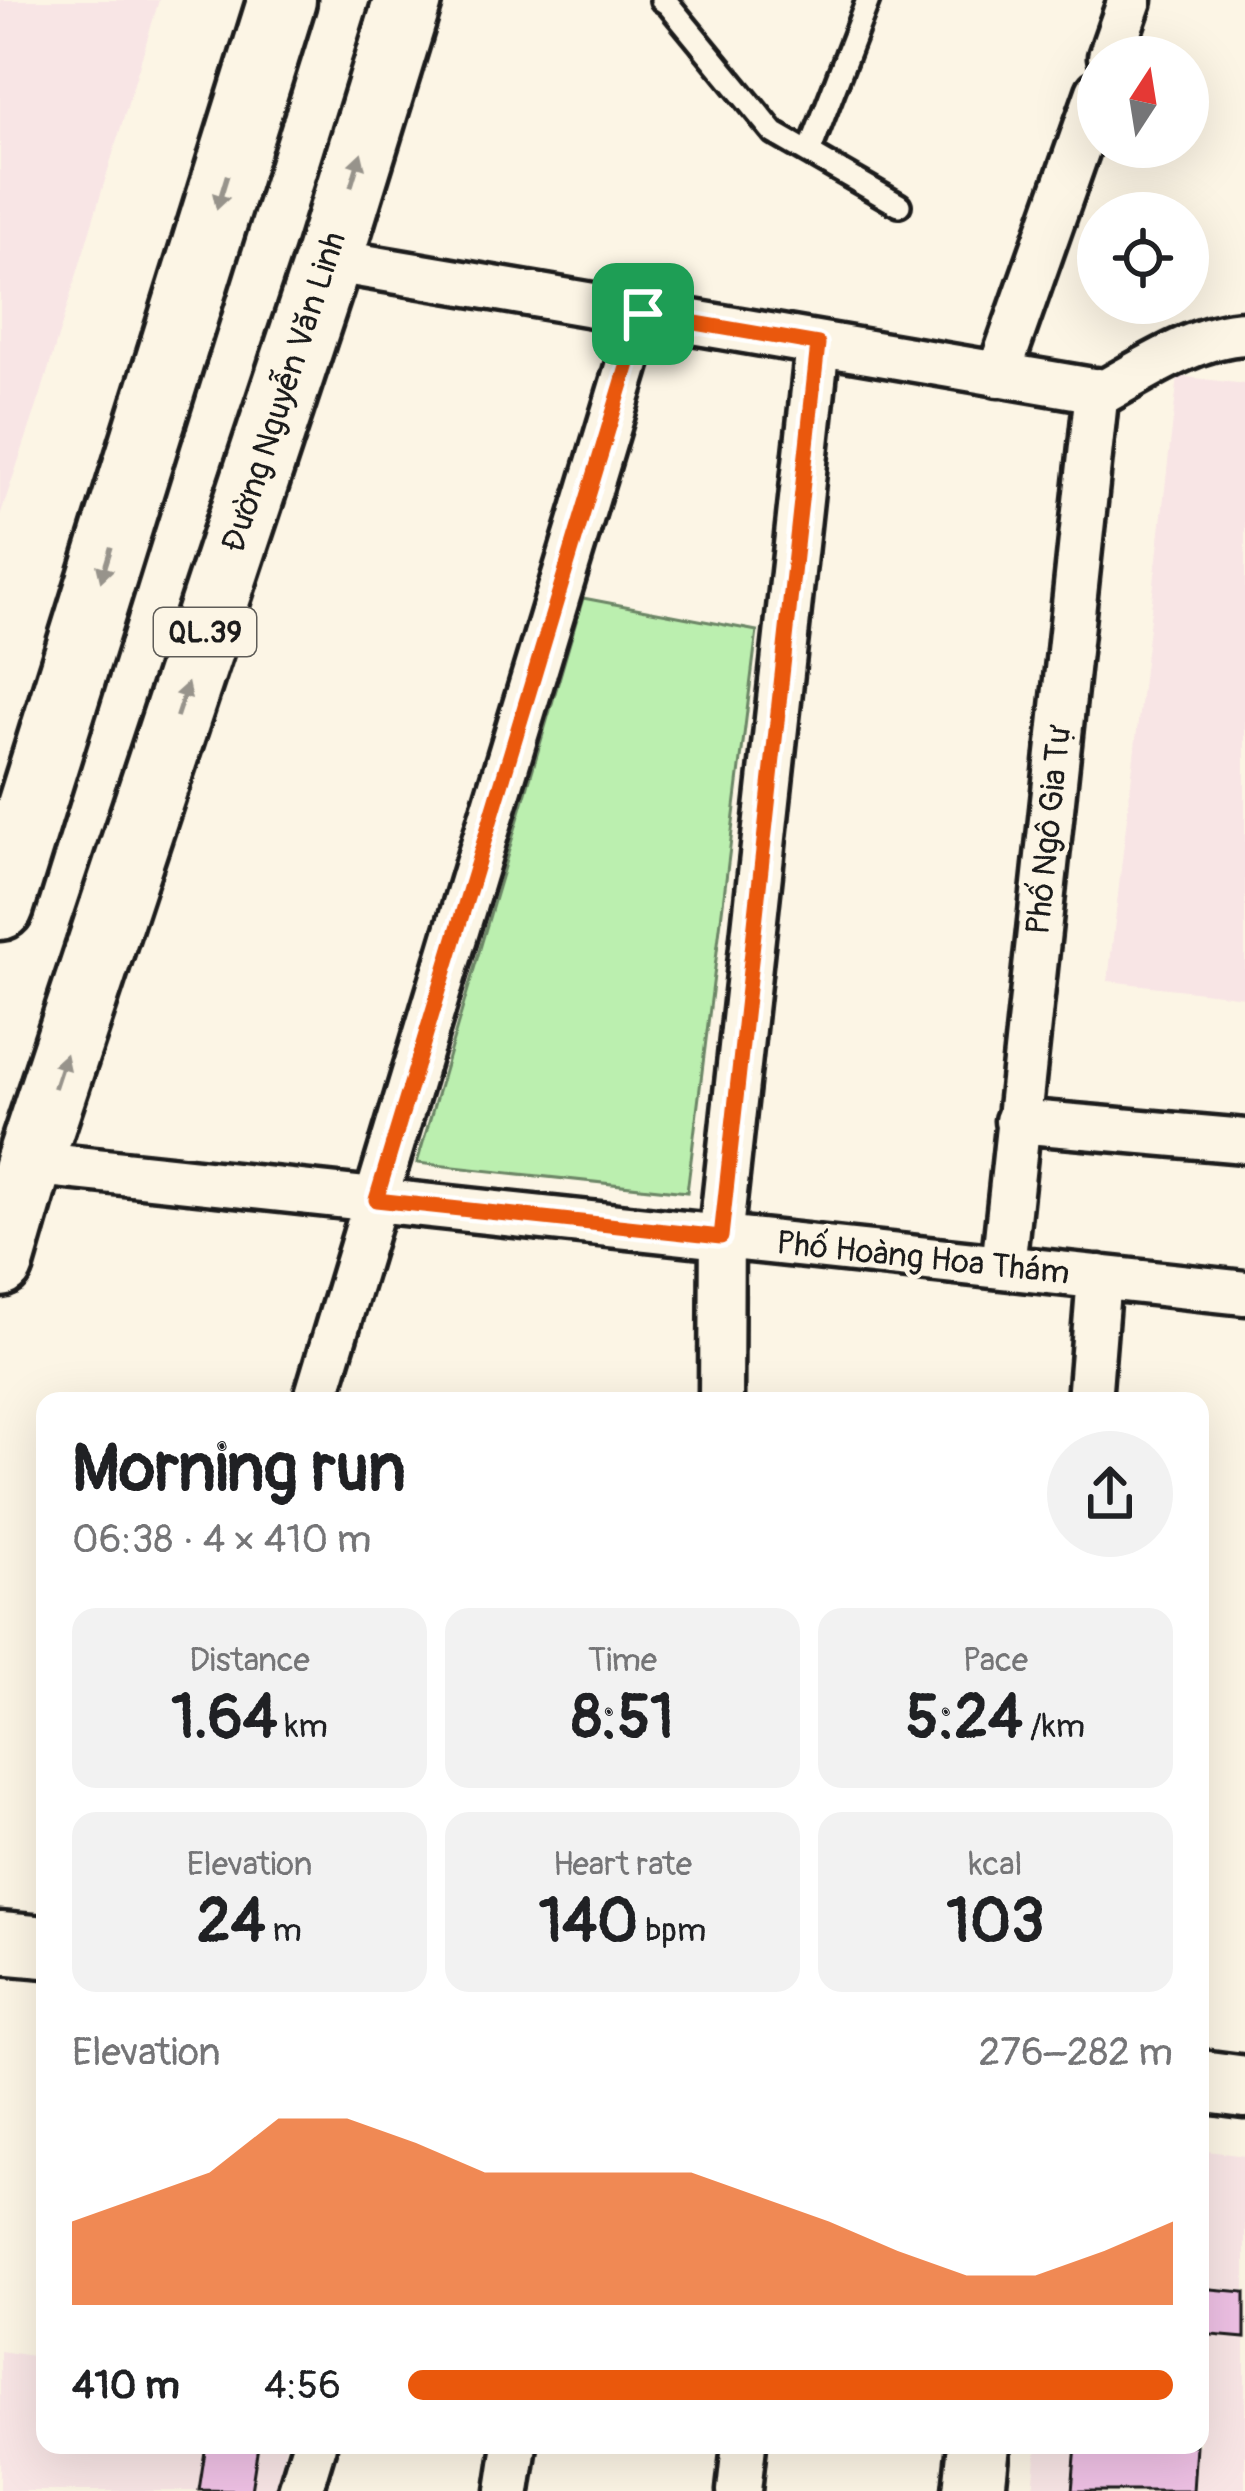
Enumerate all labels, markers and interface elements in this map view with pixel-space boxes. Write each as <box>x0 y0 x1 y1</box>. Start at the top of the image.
north arrow <box>1077 36 1209 168</box>
map controls <box>1077 36 1209 324</box>
one-way arrow <box>347 151 366 188</box>
one-way arrow <box>212 174 231 211</box>
button: locate <box>1077 192 1209 324</box>
street label: Đường Nguyễn Văn Linh <box>213 227 355 557</box>
pin <box>592 263 694 365</box>
icon: arrive <box>610 281 676 347</box>
one-way arrow <box>96 546 115 583</box>
road number: QL.39 <box>154 608 256 656</box>
one-way arrow <box>174 682 192 718</box>
street label: Phố Ngô Gia Tự <box>1018 721 1080 937</box>
one-way arrow <box>51 1052 70 1089</box>
street label: Phố Hoàng Hoa Thám <box>774 1222 1072 1294</box>
text: Morning run <box>72 1428 406 1511</box>
button: share <box>1047 1431 1173 1557</box>
text: 06:38 · 4 × 410 m <box>72 1515 371 1564</box>
text: Distance <box>189 1640 310 1681</box>
text: Time <box>588 1640 657 1681</box>
text: Pace <box>963 1640 1028 1681</box>
text: 1.64 <box>171 1681 278 1756</box>
text: 8:51 <box>571 1681 674 1756</box>
text: 5:24 <box>906 1681 1023 1756</box>
text: km <box>278 1706 328 1747</box>
text: /km <box>1023 1706 1085 1747</box>
text: Elevation <box>187 1844 312 1885</box>
text: Heart rate <box>553 1844 692 1885</box>
text: kcal <box>969 1844 1022 1885</box>
text: 24 <box>197 1885 265 1960</box>
text: 140 <box>539 1885 638 1960</box>
text: 103 <box>947 1885 1044 1960</box>
text: m <box>265 1910 302 1951</box>
text: bpm <box>638 1910 706 1951</box>
text: Elevation <box>72 2028 221 2077</box>
text: 276–282 m <box>979 2028 1173 2077</box>
text: 410 m <box>72 2361 180 2410</box>
text: 4:56 <box>264 2361 341 2410</box>

